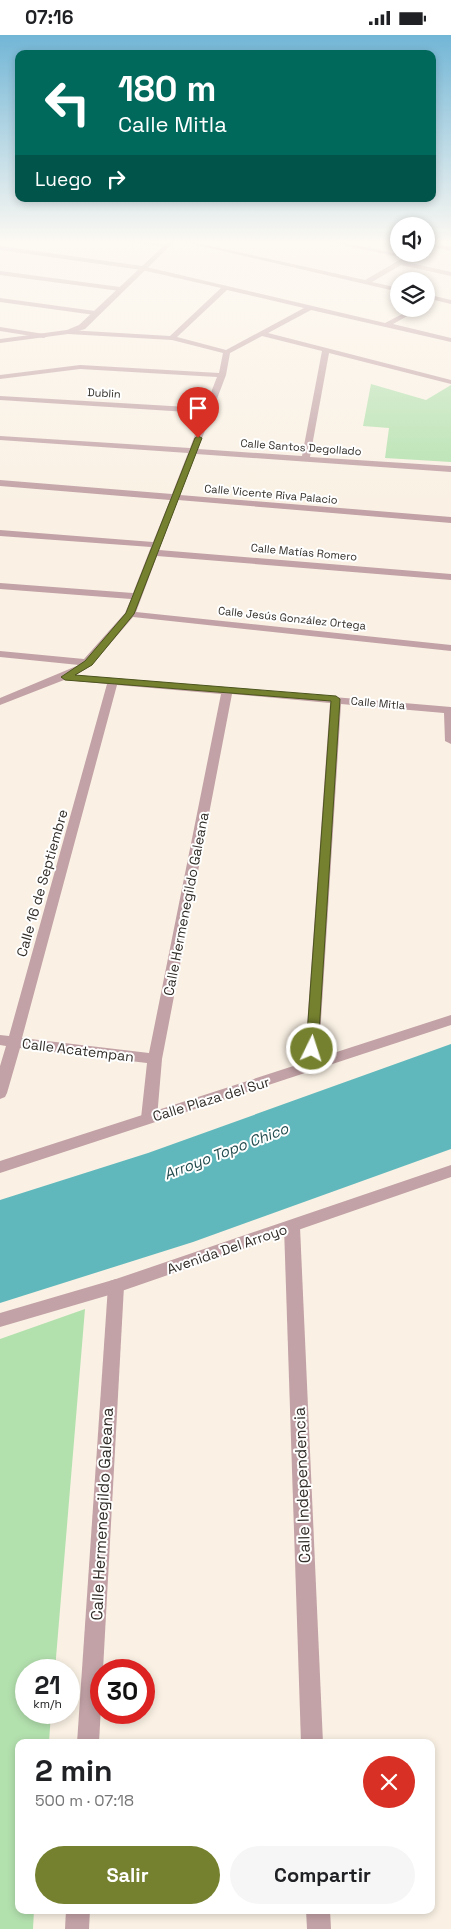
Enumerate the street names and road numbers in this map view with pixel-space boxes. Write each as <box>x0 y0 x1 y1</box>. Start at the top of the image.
street label: Dublin <box>87 385 121 401</box>
street label: Calle Santos Degollado <box>240 436 362 458</box>
street label: Calle Vicente Riva Palacio <box>204 481 338 507</box>
street label: Calle Matías Romero <box>250 540 358 564</box>
street label: Calle Jesús González Ortega <box>217 603 367 633</box>
street label: Calle Mitla <box>350 694 406 712</box>
street label: Calle 16 de Septiembre <box>12 807 72 959</box>
street label: Calle Hermenegildo Galeana <box>159 811 213 997</box>
street label: Calle Acatempan <box>21 1034 135 1066</box>
street label: Calle Plaza del Sur <box>150 1073 272 1125</box>
street label: Avenida Del Arroyo <box>164 1220 290 1278</box>
street label: Calle Hermenegildo Galeana <box>86 1407 118 1621</box>
street label: Calle Independencia <box>289 1407 315 1563</box>

